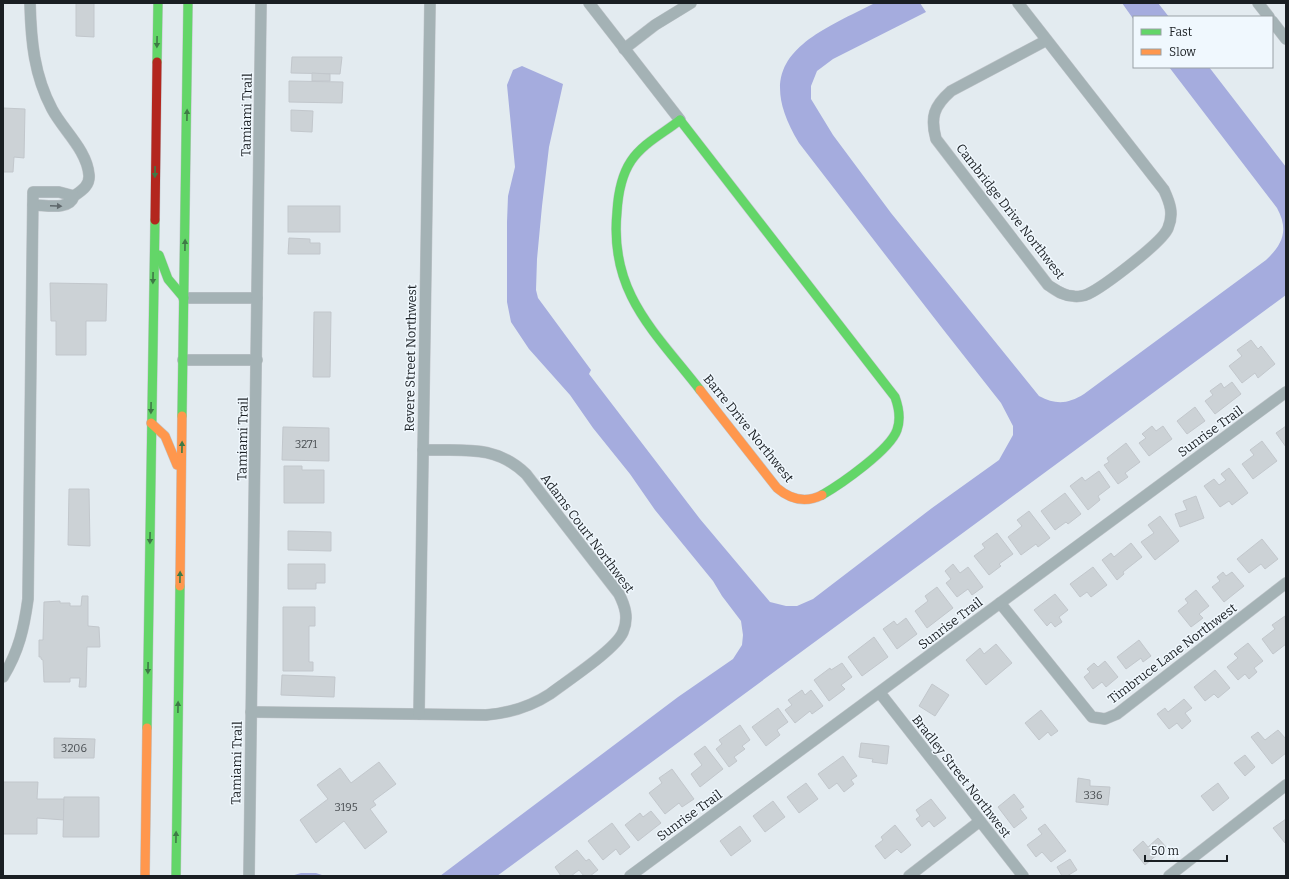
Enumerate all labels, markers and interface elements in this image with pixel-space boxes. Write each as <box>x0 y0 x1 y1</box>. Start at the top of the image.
legend <box>1133 16 1273 68</box>
text: Fast <box>1169 25 1193 39</box>
one-way arrow <box>154 36 160 49</box>
text: Slow <box>1169 45 1196 59</box>
street label: Tamiami Trail <box>238 73 255 157</box>
one-way arrow <box>184 108 190 121</box>
street label: Cambridge Drive Northwest <box>953 141 1068 282</box>
one-way arrow <box>152 166 158 179</box>
one-way arrow <box>50 202 62 209</box>
one-way arrow <box>182 238 188 251</box>
one-way arrow <box>150 272 156 285</box>
street label: Revere Street Northwest <box>402 284 419 432</box>
street label: Barre Drive Northwest <box>700 371 797 485</box>
street label: Tamiami Trail <box>234 397 251 481</box>
one-way arrow <box>148 402 154 415</box>
street label: Sunrise Trail <box>1175 403 1246 460</box>
house number: 3271 <box>295 438 318 451</box>
one-way arrow <box>179 440 185 453</box>
street label: Adams Court Northwest <box>538 471 637 596</box>
one-way arrow <box>147 532 153 545</box>
one-way arrow <box>177 570 183 583</box>
street label: Sunrise Trail <box>915 594 986 652</box>
street label: Timbruce Lane Northwest <box>1105 600 1240 707</box>
one-way arrow <box>145 662 151 675</box>
one-way arrow <box>175 700 181 713</box>
street label: Bradley Street Northwest <box>909 712 1014 841</box>
street label: Tamiami Trail <box>228 721 245 805</box>
house number: 3206 <box>61 742 87 755</box>
street label: Sunrise Trail <box>654 787 725 844</box>
house number: 336 <box>1084 789 1102 802</box>
house number: 3195 <box>334 801 358 814</box>
one-way arrow <box>173 830 179 843</box>
scale bar <box>1145 837 1227 863</box>
text: 50 m <box>1151 844 1180 858</box>

